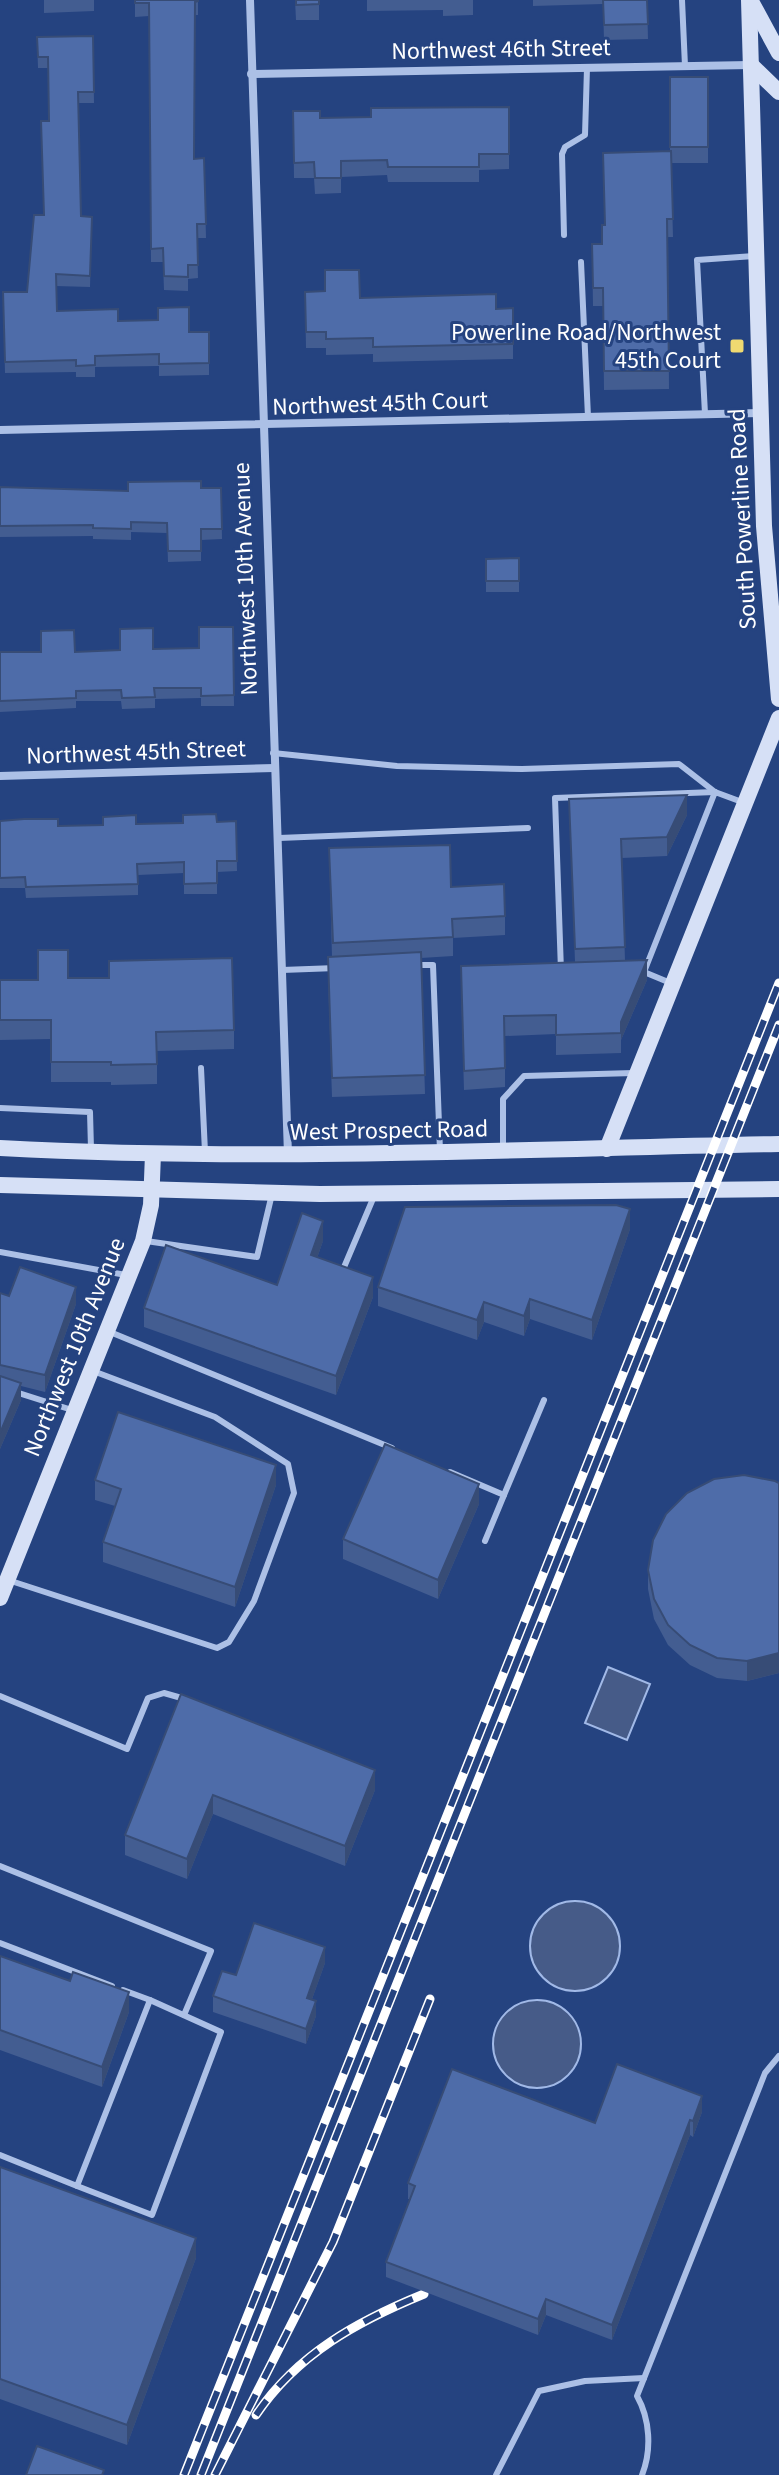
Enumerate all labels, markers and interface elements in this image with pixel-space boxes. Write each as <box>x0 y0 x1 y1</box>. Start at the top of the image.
street label: Northwest 46th Street <box>391 30 611 69</box>
place label: Powerline Road/Northwest 45th Court <box>451 315 721 378</box>
marker: Powerline Road/Northwest 45th Court <box>728 337 746 355</box>
street label: Northwest 45th Court <box>272 382 488 425</box>
street label: South Powerline Road <box>719 407 766 631</box>
street label: Northwest 10th Avenue <box>224 462 267 696</box>
street label: Northwest 45th Street <box>26 731 246 774</box>
street label: West Prospect Road <box>290 1111 488 1150</box>
street label: Northwest 10th Avenue <box>15 1232 134 1462</box>

